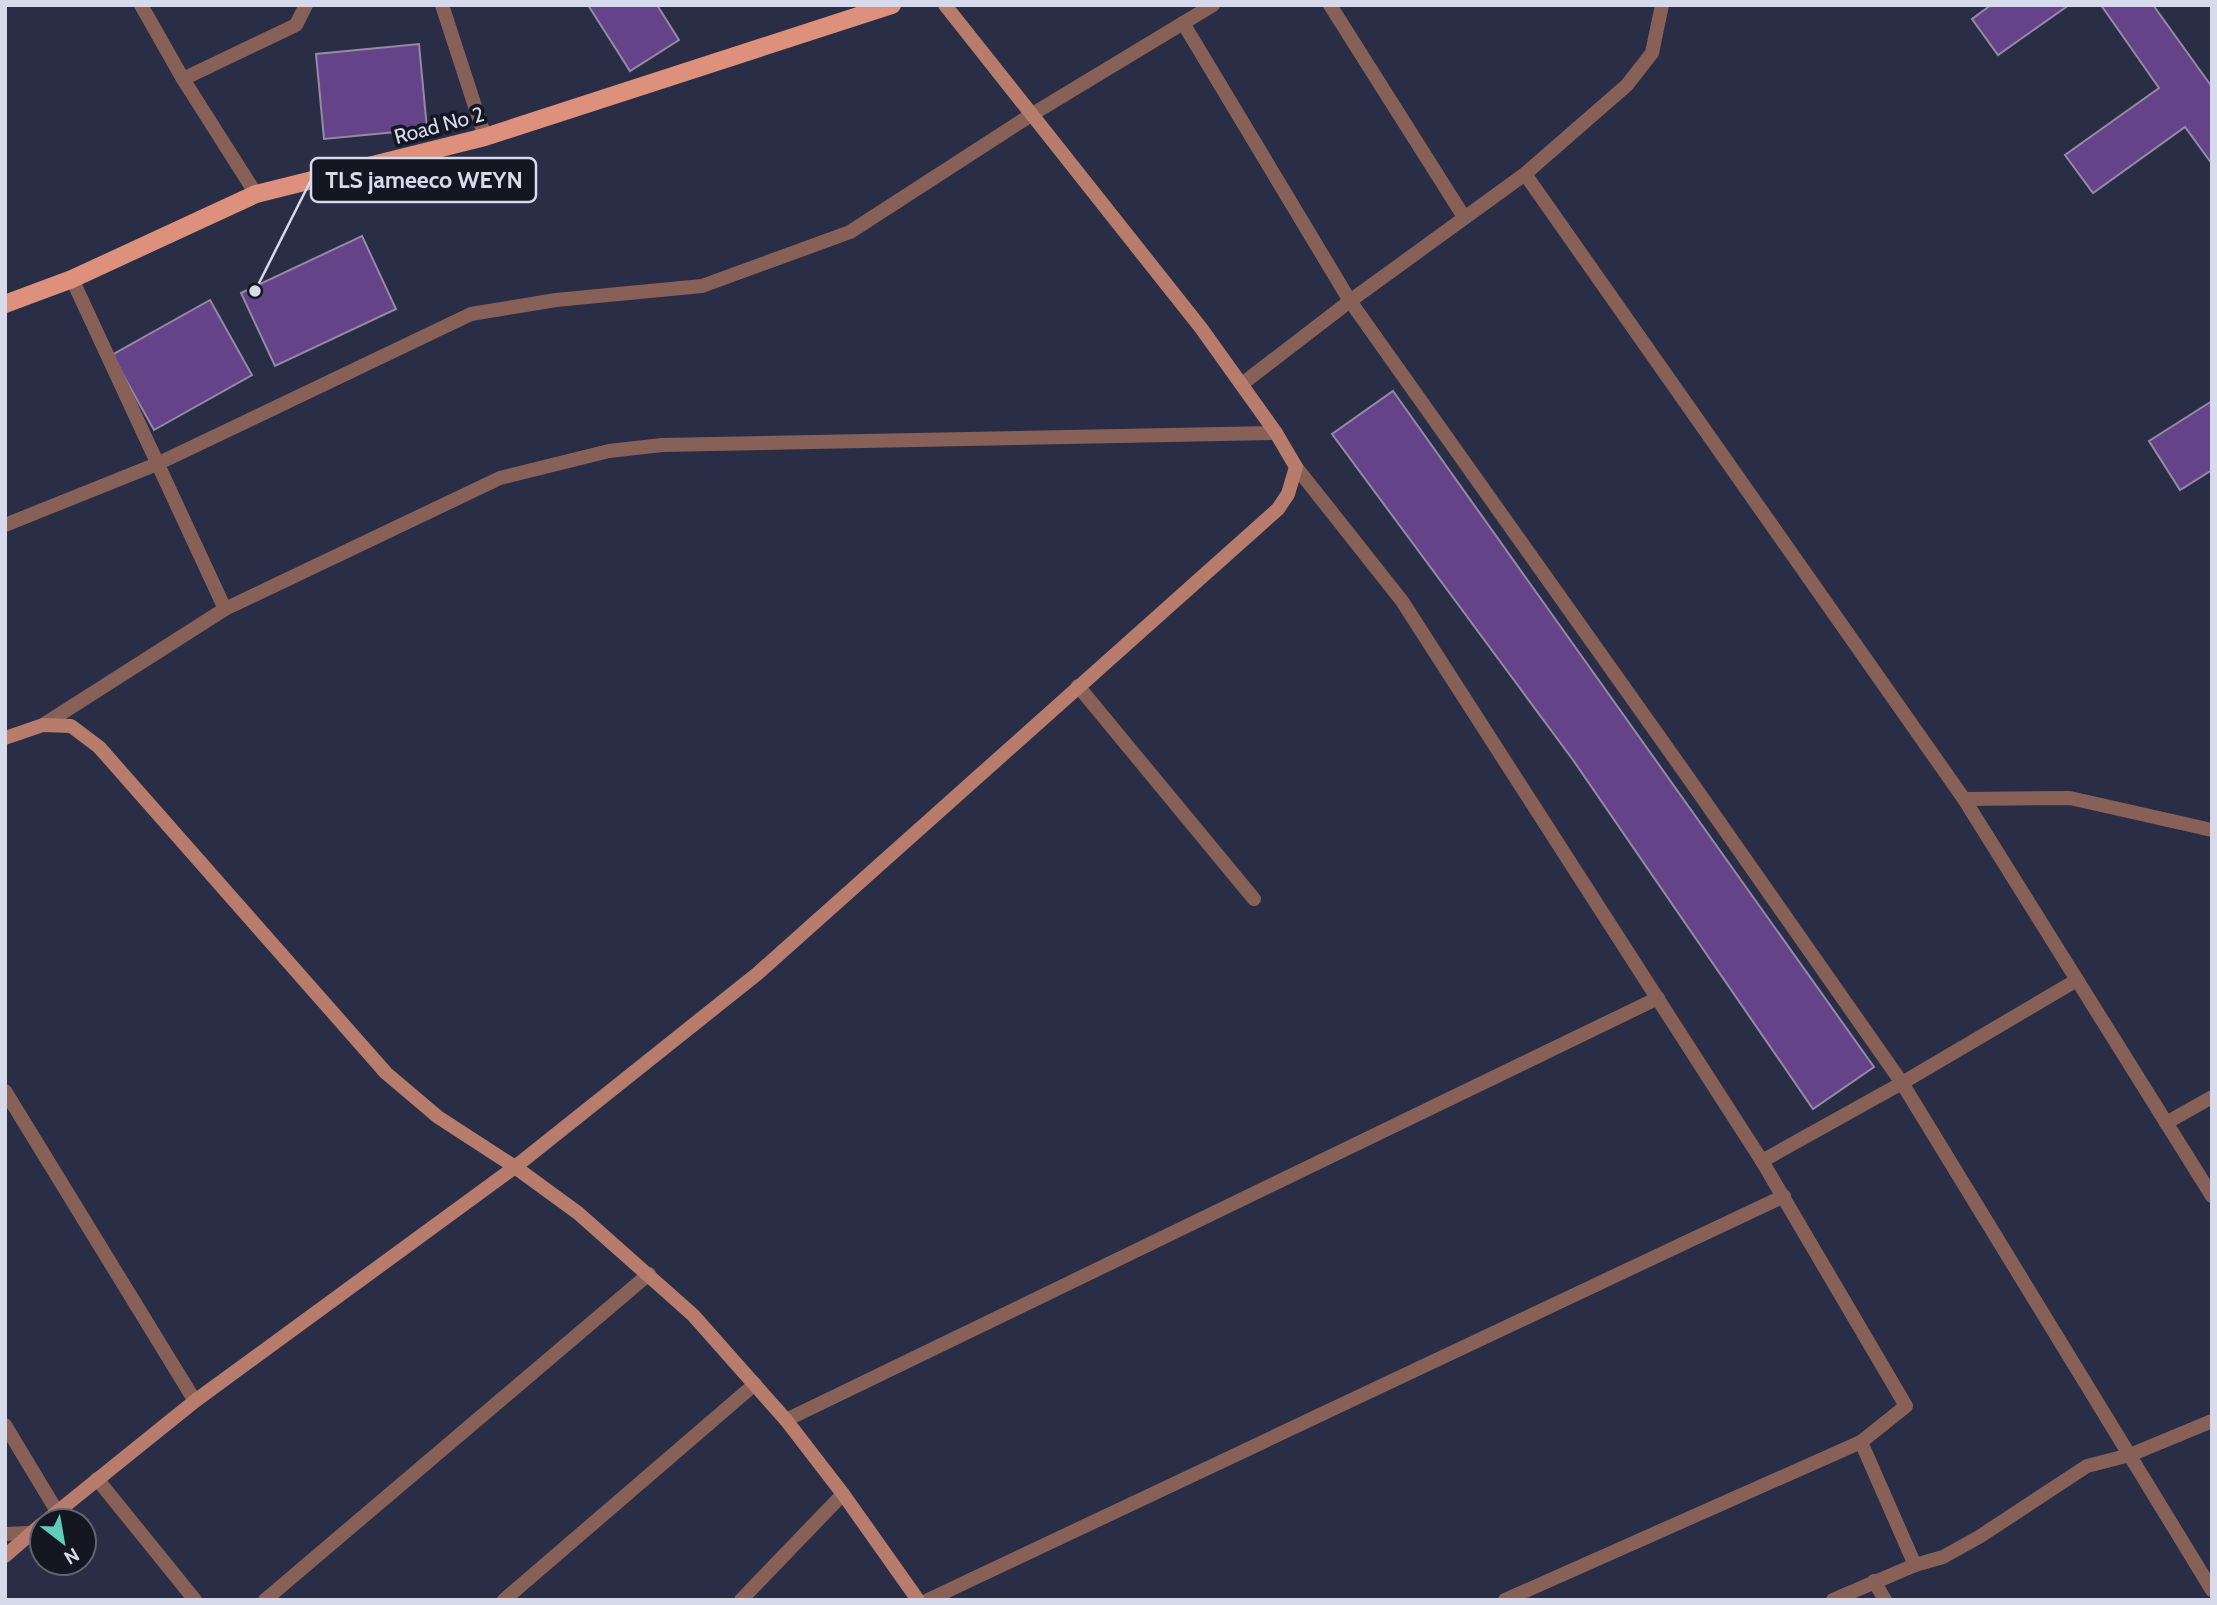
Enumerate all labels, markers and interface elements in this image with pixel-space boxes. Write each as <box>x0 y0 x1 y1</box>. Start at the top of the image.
street label: Road No 2 <box>391 101 487 149</box>
callout: TLS jameeco WEYN <box>311 158 536 202</box>
text: TLS jameeco WEYN <box>325 166 523 194</box>
north arrow <box>28 1507 98 1577</box>
text: N <box>60 1543 83 1569</box>

